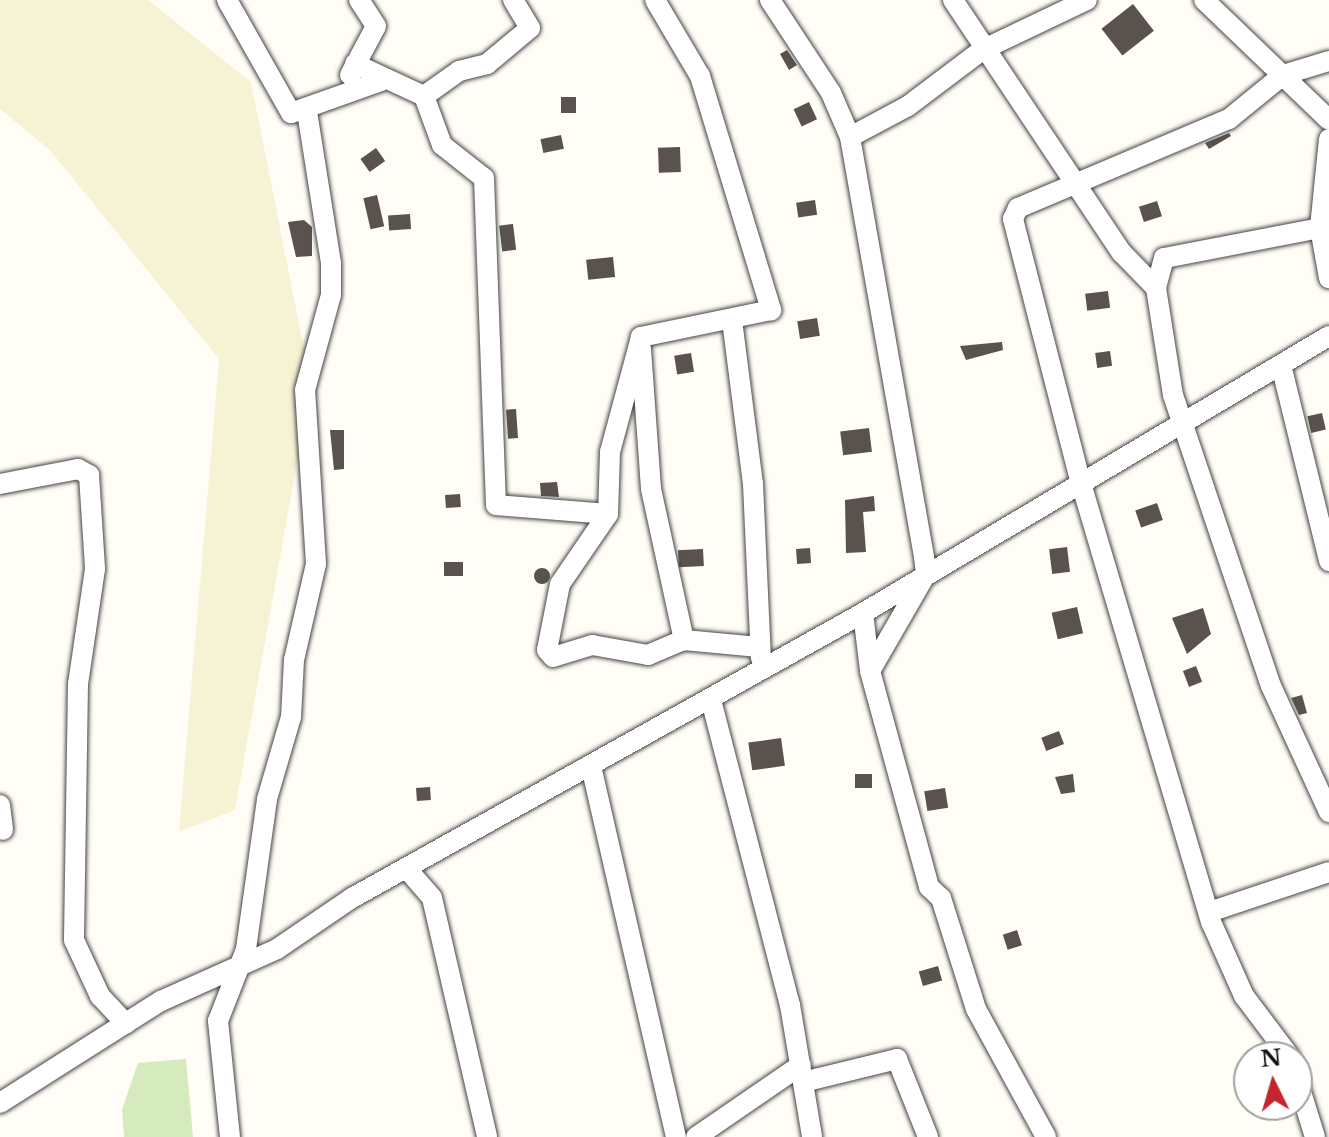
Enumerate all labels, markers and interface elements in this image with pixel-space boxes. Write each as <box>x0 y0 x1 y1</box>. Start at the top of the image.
north arrow <box>1233 1041 1313 1121</box>
text: N <box>1260 1044 1283 1073</box>

